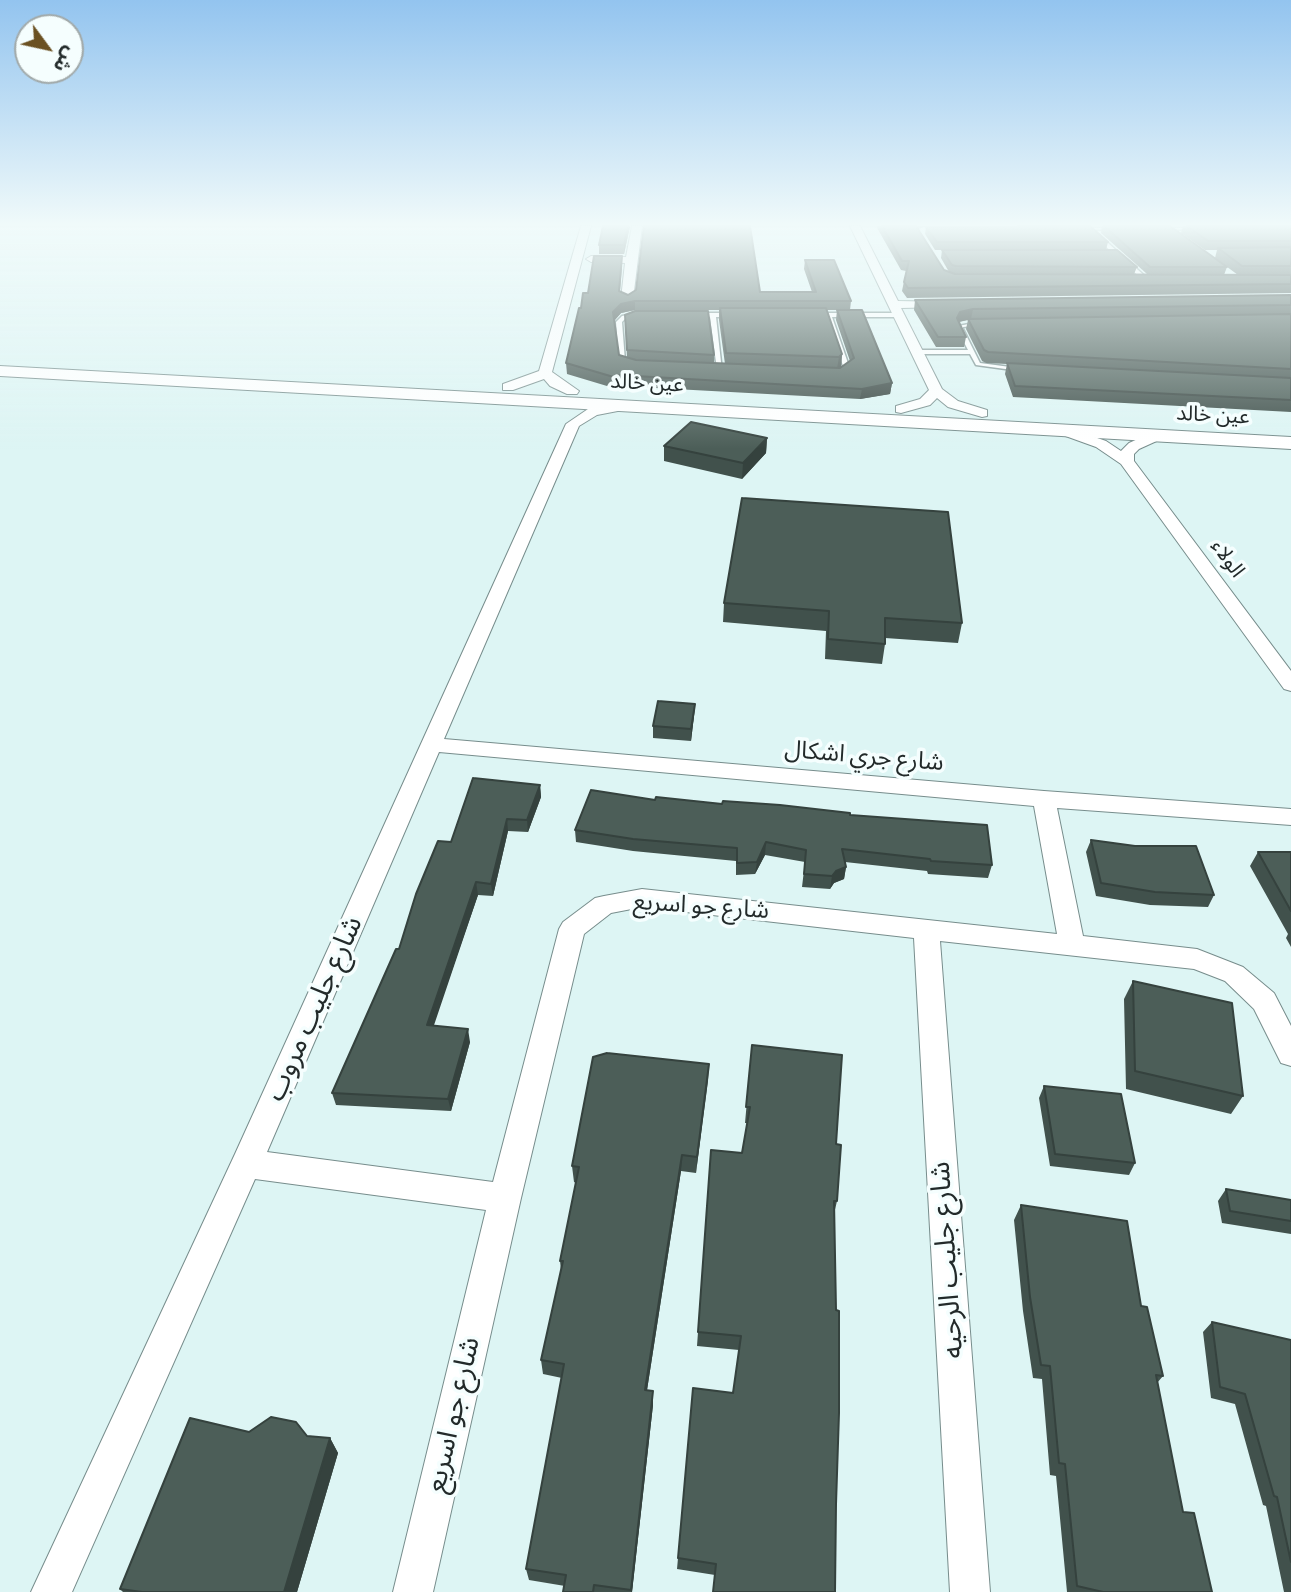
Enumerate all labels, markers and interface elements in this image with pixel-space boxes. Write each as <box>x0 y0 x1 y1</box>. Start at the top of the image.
north arrow <box>14 14 84 84</box>
text: ش <box>48 42 82 77</box>
street label: عين خالد <box>610 369 684 399</box>
street label: عين خالد <box>1176 401 1250 431</box>
street label: الولاء <box>1205 535 1249 583</box>
street label: شارع جري اشكال <box>783 736 945 778</box>
street label: شارع جو اسريع <box>632 888 770 926</box>
street label: شارع جليب مروب <box>259 911 371 1107</box>
street label: شارع جليب الرحيه <box>924 1160 972 1360</box>
street label: شارع جو اسريع <box>420 1334 488 1496</box>

